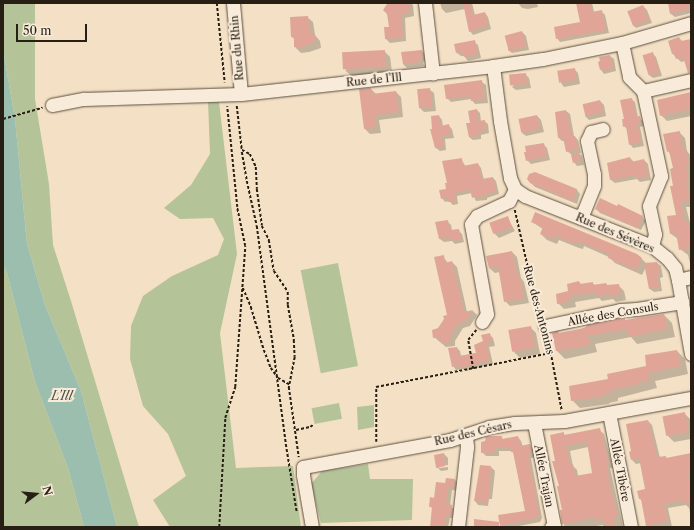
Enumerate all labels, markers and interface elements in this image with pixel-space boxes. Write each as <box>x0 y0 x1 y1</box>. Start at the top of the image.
street label: Rue du Rhin <box>228 15 246 81</box>
scale bar <box>18 16 89 42</box>
text: 50 m <box>23 23 52 38</box>
street label: Rue de l'Ill <box>345 71 403 89</box>
street label: Rue des Sévères <box>574 210 656 256</box>
street label: Rue des Antonins <box>521 264 557 356</box>
street label: Allée des Consuls <box>566 299 660 329</box>
water label: L'Ill <box>51 389 73 403</box>
street label: Rue des Césars <box>433 418 513 448</box>
street label: Allée Tibère <box>607 437 633 503</box>
street label: Allée Trajan <box>531 443 557 509</box>
north arrow <box>16 474 56 514</box>
text: N <box>39 484 56 497</box>

